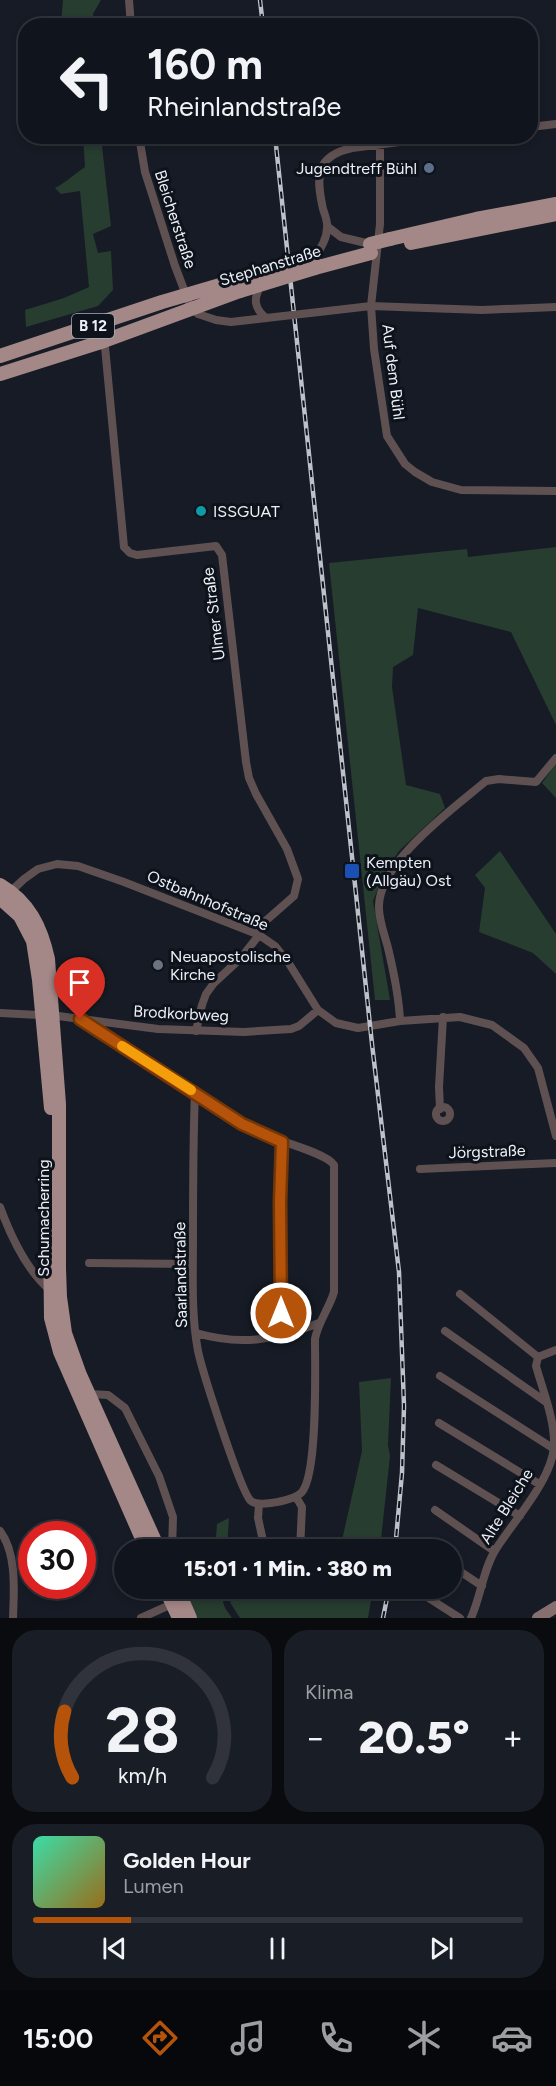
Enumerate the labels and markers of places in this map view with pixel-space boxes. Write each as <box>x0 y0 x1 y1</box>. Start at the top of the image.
place label: Jugendtreff Bühl <box>296 159 417 178</box>
marker: Jugendtreff Bühl <box>422 161 436 175</box>
place label: ISSGUAT <box>213 502 280 521</box>
marker: ISSGUAT <box>194 504 208 518</box>
place label: Kempten (Allgäu) Ost <box>366 853 451 890</box>
marker: Kempten (Allgäu) Ost <box>343 862 361 880</box>
place label: Neuapostolische Kirche <box>170 947 291 984</box>
pin <box>54 957 105 1019</box>
marker: Neuapostolische Kirche <box>151 958 165 972</box>

